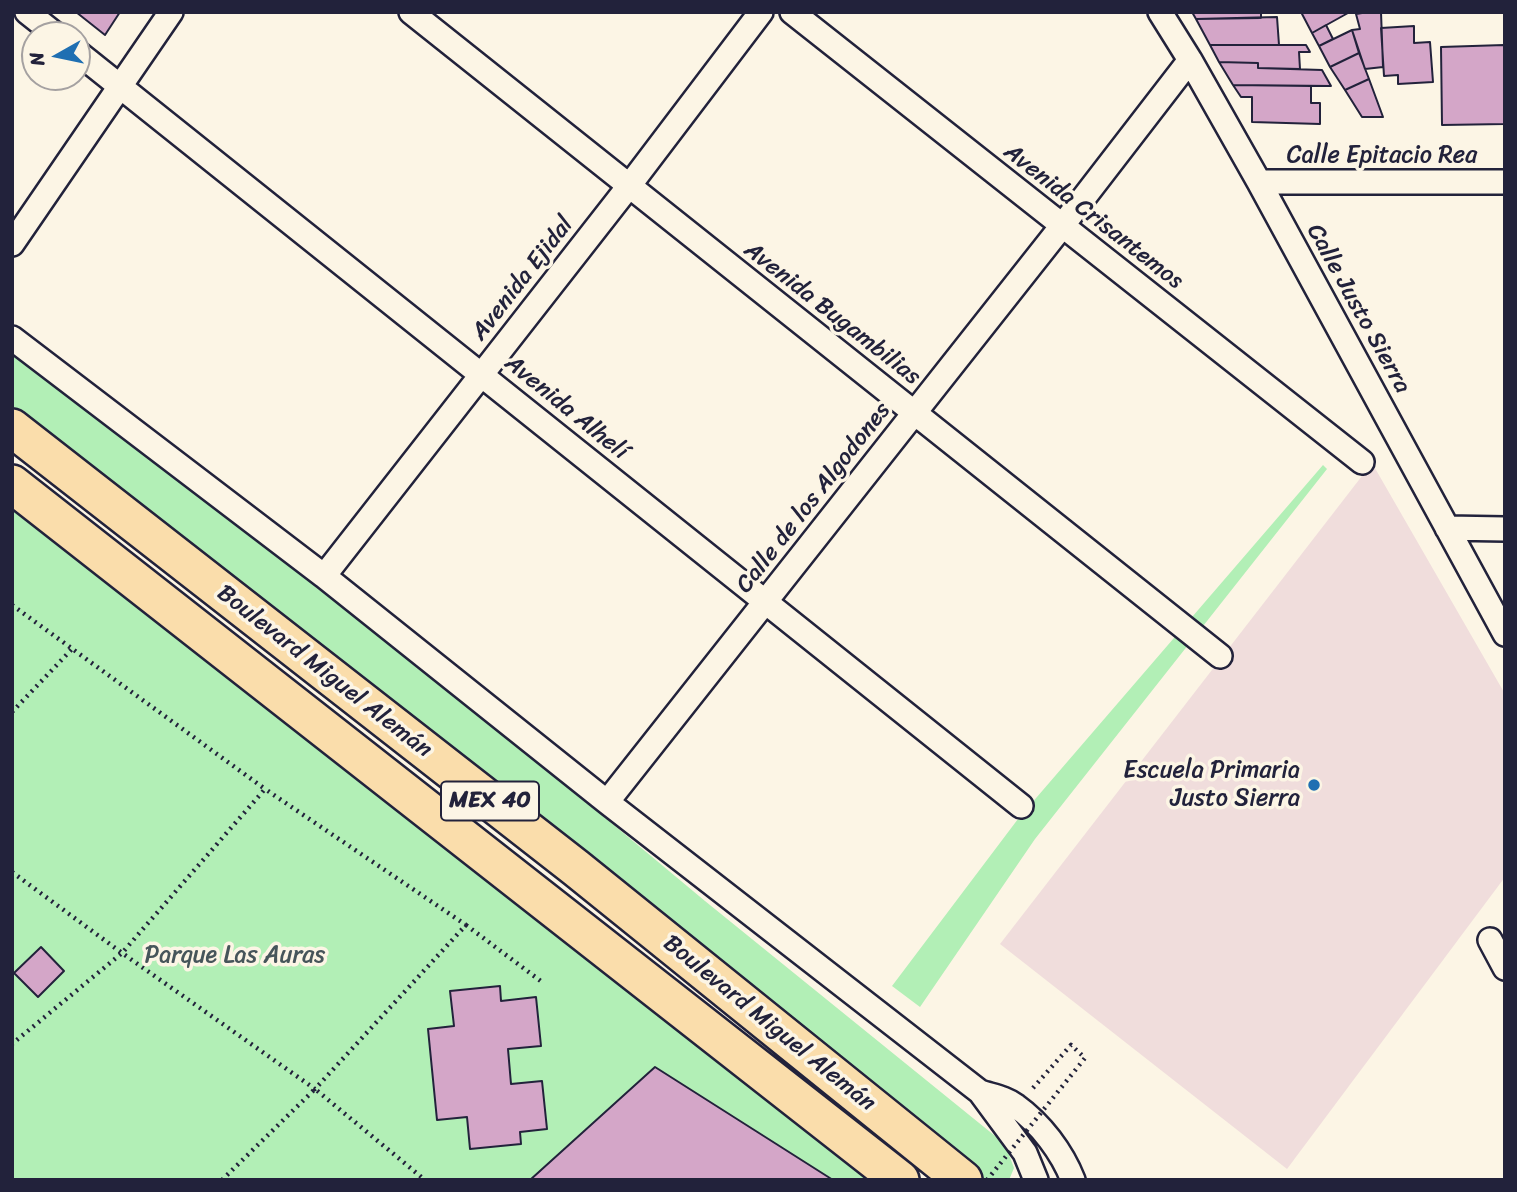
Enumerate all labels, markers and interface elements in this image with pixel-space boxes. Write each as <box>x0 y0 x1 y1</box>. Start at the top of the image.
north arrow <box>21 21 91 91</box>
text: N <box>19 50 54 68</box>
street label: Avenida Crisantemos <box>998 138 1188 296</box>
street label: Calle Epitacio Rea <box>1287 142 1477 170</box>
street label: Avenida Ejidal <box>466 211 580 347</box>
street label: Calle Justo Sierra <box>1300 219 1416 399</box>
street label: Avenida Bugambilias <box>738 236 926 392</box>
street label: Avenida Alhelí <box>498 349 634 467</box>
street label: Calle de los Algodones <box>731 397 897 599</box>
street label: Boulevard Miguel Alemán <box>211 579 437 765</box>
place label: Escuela Primaria Justo Sierra <box>1123 757 1300 813</box>
marker: Escuela Primaria Justo Sierra <box>1306 777 1322 793</box>
road number: MEX 40 <box>441 782 539 820</box>
street label: Boulevard Miguel Alemán <box>657 929 881 1119</box>
park label: Parque Las Auras <box>145 942 325 970</box>

